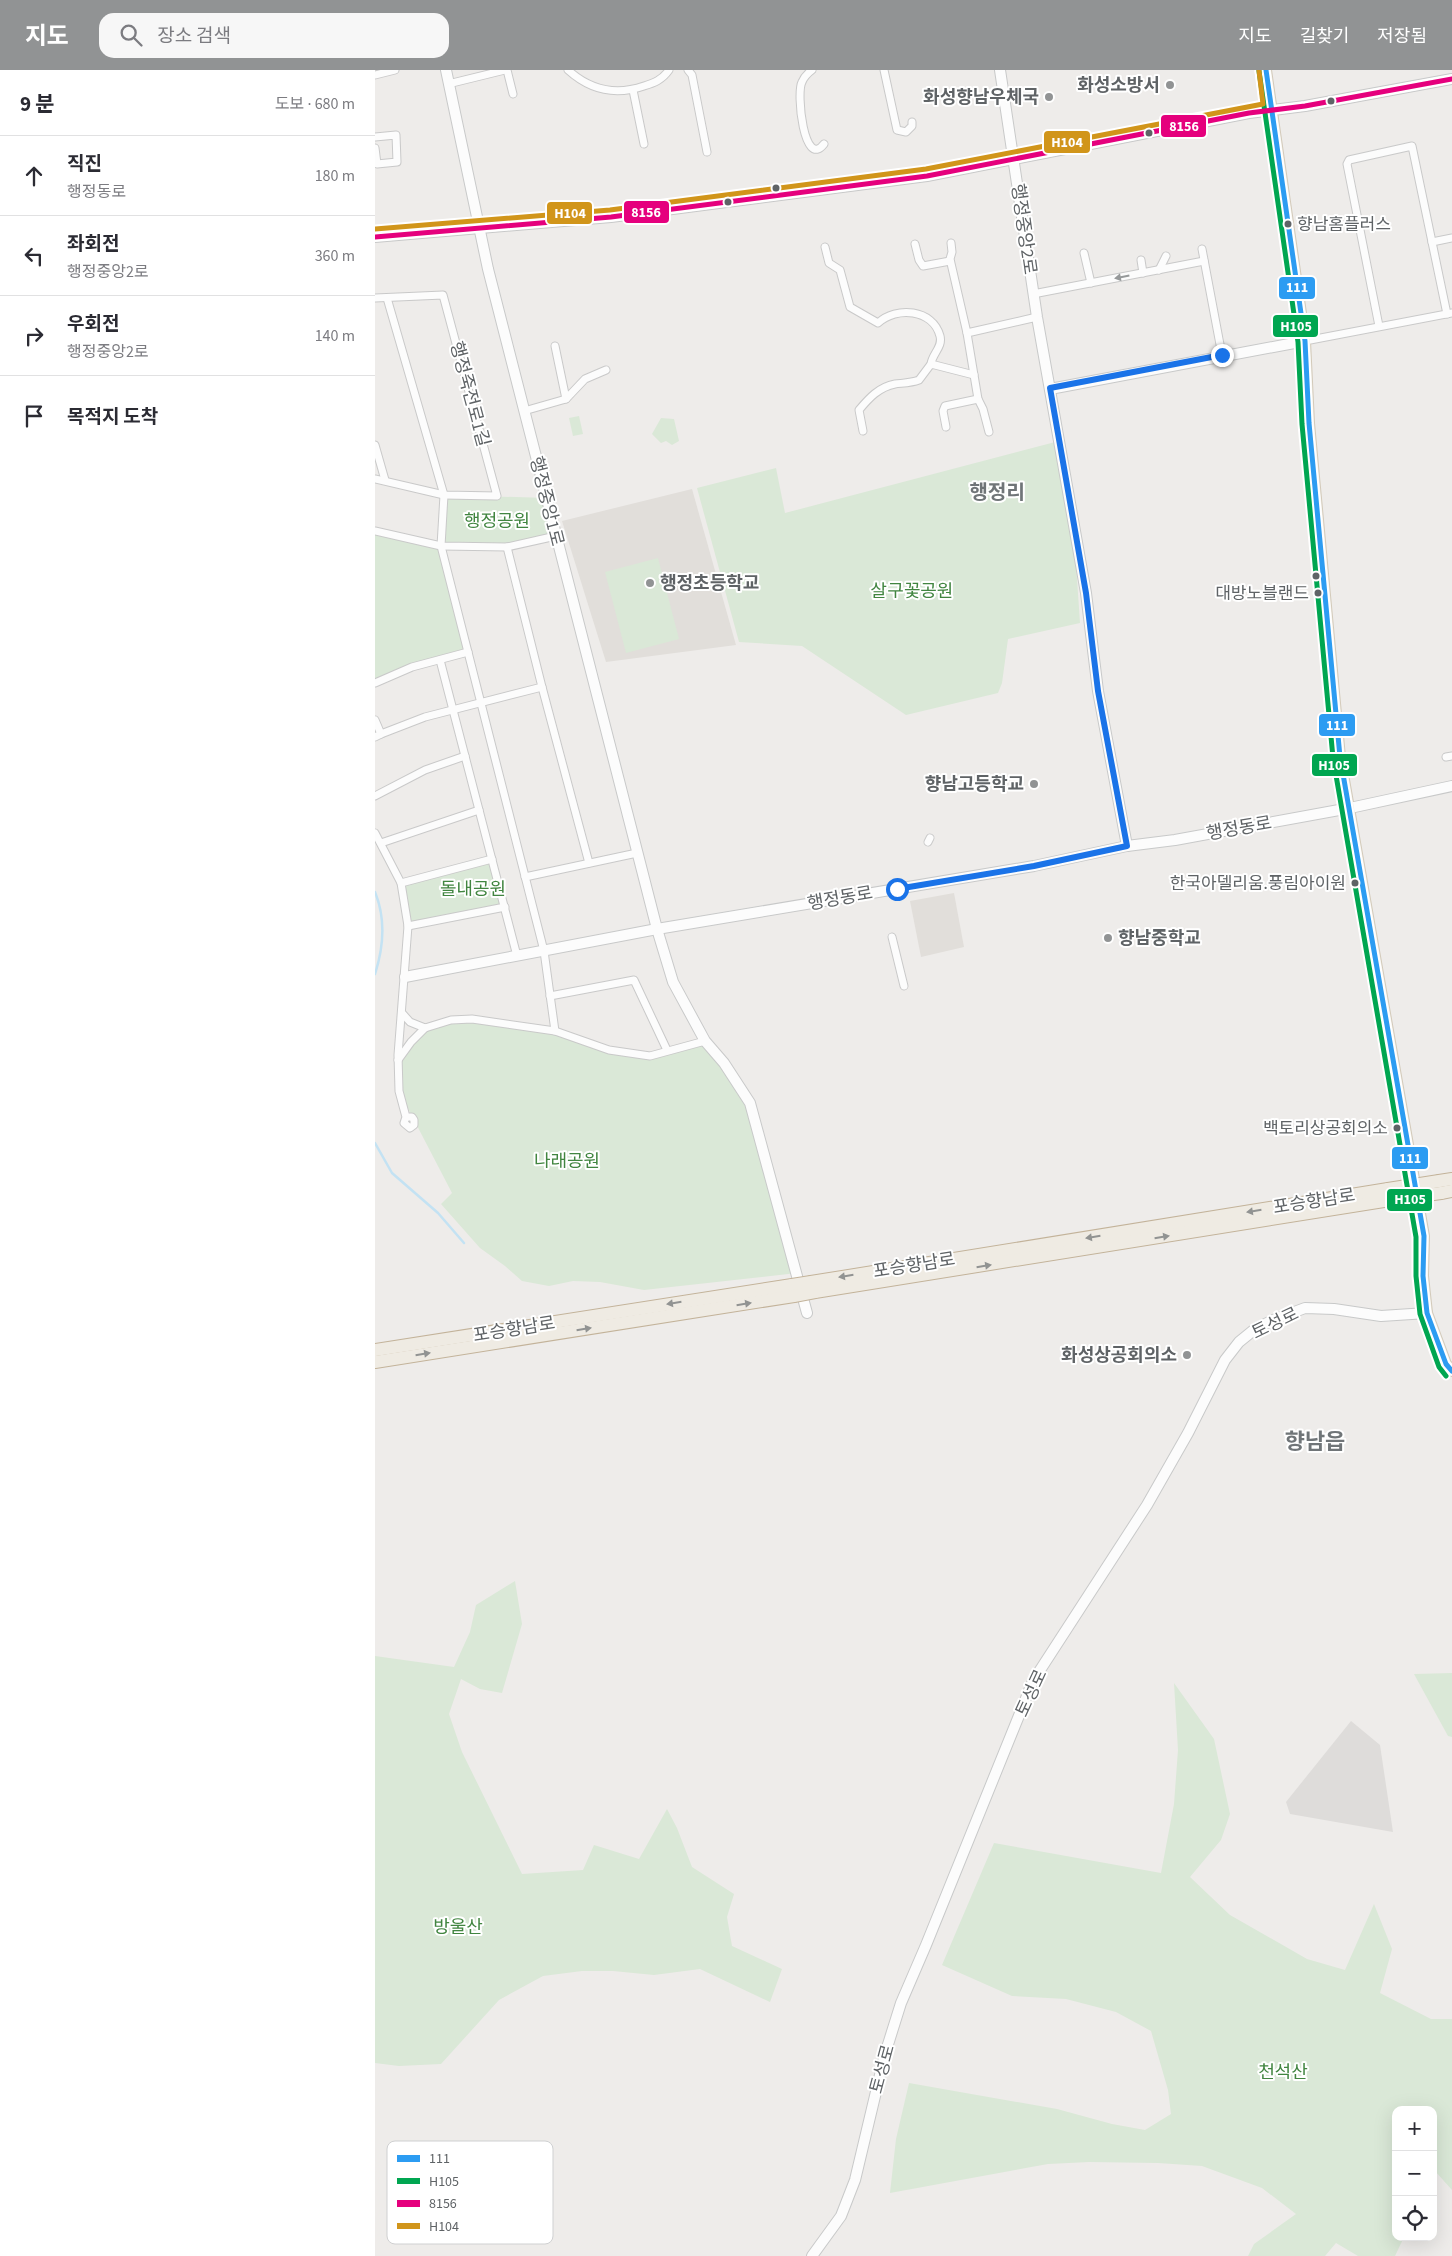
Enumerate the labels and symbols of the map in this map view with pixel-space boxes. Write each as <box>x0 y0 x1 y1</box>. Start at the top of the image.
place label: 화성소방서 <box>1077 73 1160 98</box>
marker: 화성소방서 <box>1164 79 1176 91</box>
place label: 화성향남우체국 <box>923 85 1039 110</box>
marker: 화성향남우체국 <box>1043 91 1055 103</box>
unlabelled marker <box>1326 96 1336 106</box>
line badge: 8156 <box>1160 114 1207 138</box>
text: 8156 <box>1169 117 1199 137</box>
unlabelled marker <box>1144 128 1154 138</box>
line badge: H104 <box>1043 130 1091 154</box>
text: H104 <box>1051 133 1083 153</box>
street label: 행정중앙2로 <box>1005 182 1042 276</box>
unlabelled marker <box>771 183 781 193</box>
unlabelled marker <box>723 197 733 207</box>
line badge: 8156 <box>623 200 670 224</box>
line badge: H104 <box>546 201 593 225</box>
text: 8156 <box>631 203 661 223</box>
text: H104 <box>554 204 586 224</box>
place label: 향남홈플러스 <box>1297 213 1391 237</box>
marker: 향남홈플러스 <box>1283 219 1293 229</box>
one-way arrow <box>1115 273 1130 281</box>
line badge: 111 <box>1278 276 1316 300</box>
text: 111 <box>1286 278 1308 298</box>
line badge: H105 <box>1272 314 1319 338</box>
text: H105 <box>1280 317 1312 337</box>
street label: 행정죽전로1길 <box>443 339 496 450</box>
route end <box>1211 344 1234 367</box>
street label: 행정중앙1로 <box>523 454 570 549</box>
district label: 행정리 <box>969 479 1025 507</box>
park label: 행정공원 <box>464 509 530 534</box>
place label: 행정초등학교 <box>660 571 759 596</box>
unlabelled marker <box>1311 571 1321 581</box>
marker: 행정초등학교 <box>644 577 656 589</box>
park label: 살구꽃공원 <box>871 579 953 604</box>
place label: 대방노블랜드 <box>1215 582 1309 606</box>
marker: 대방노블랜드 <box>1313 588 1323 598</box>
line badge: 111 <box>1318 713 1356 737</box>
text: 111 <box>1326 716 1348 736</box>
line badge: H105 <box>1311 753 1358 777</box>
text: H105 <box>1318 756 1350 776</box>
place label: 향남고등학교 <box>925 772 1024 797</box>
marker: 향남고등학교 <box>1028 778 1040 790</box>
street label: 행정동로 <box>1204 810 1274 847</box>
place label: 한국아델리움.풍림아이원 <box>1170 872 1346 896</box>
park label: 돌내공원 <box>440 877 506 902</box>
route start <box>886 878 909 901</box>
marker: 한국아델리움.풍림아이원 <box>1350 878 1360 888</box>
street label: 행정동로 <box>805 880 875 917</box>
place label: 향남중학교 <box>1118 926 1201 951</box>
marker: 향남중학교 <box>1102 932 1114 944</box>
place label: 백토리상공회의소 <box>1263 1117 1388 1141</box>
marker: 백토리상공회의소 <box>1392 1123 1402 1133</box>
line badge: 111 <box>1391 1146 1429 1170</box>
park label: 나래공원 <box>534 1149 600 1174</box>
text: 111 <box>1399 1149 1421 1169</box>
street label: 포승향남로 <box>1271 1183 1357 1220</box>
line badge: H105 <box>1386 1188 1433 1212</box>
text: H105 <box>1394 1190 1426 1210</box>
one-way arrow <box>1245 1207 1261 1215</box>
one-way arrow <box>1085 1233 1101 1241</box>
one-way arrow <box>1154 1233 1170 1241</box>
street label: 포승향남로 <box>871 1247 957 1284</box>
one-way arrow <box>976 1261 992 1269</box>
one-way arrow <box>838 1272 854 1280</box>
one-way arrow <box>737 1299 753 1307</box>
one-way arrow <box>666 1300 682 1308</box>
street label: 토성로 <box>1247 1301 1303 1346</box>
street label: 포승향남로 <box>471 1311 557 1348</box>
one-way arrow <box>576 1325 592 1333</box>
place label: 화성상공회의소 <box>1061 1343 1177 1368</box>
marker: 화성상공회의소 <box>1181 1349 1193 1361</box>
one-way arrow <box>416 1350 432 1358</box>
district label: 향남읍 <box>1285 1426 1345 1458</box>
street label: 토성로 <box>1010 1665 1053 1721</box>
park label: 방울산 <box>433 1915 483 1940</box>
street label: 토성로 <box>864 2042 901 2096</box>
park label: 천석산 <box>1258 2060 1308 2085</box>
legend <box>387 2141 553 2244</box>
text: 111 <box>429 2149 450 2169</box>
text: H105 <box>429 2172 459 2192</box>
text: 8156 <box>429 2194 457 2214</box>
text: H104 <box>429 2217 459 2237</box>

